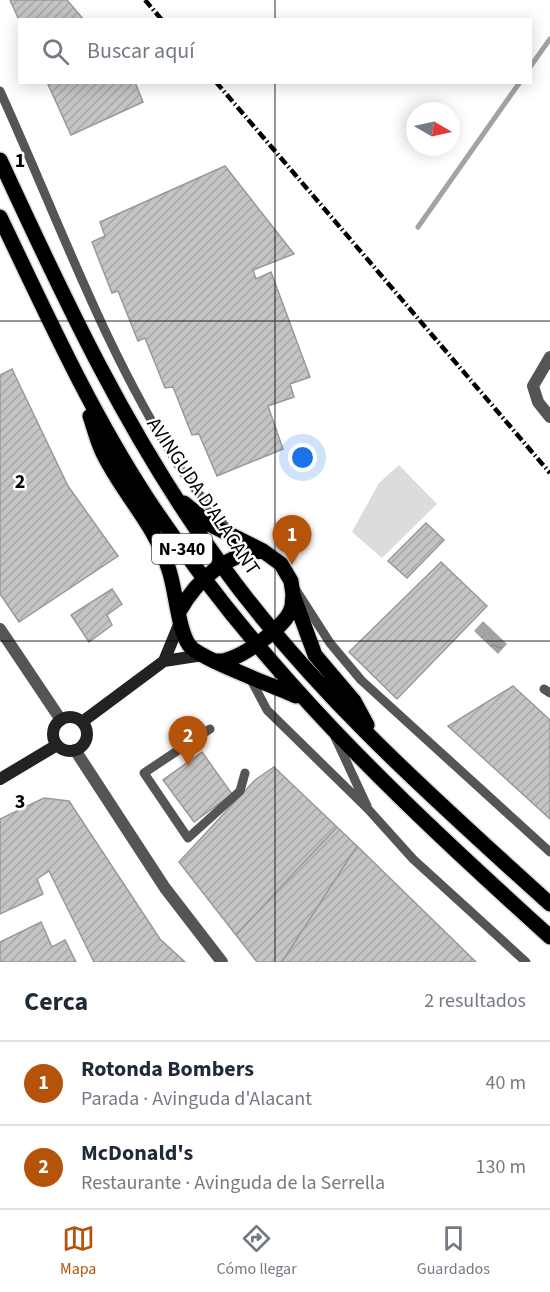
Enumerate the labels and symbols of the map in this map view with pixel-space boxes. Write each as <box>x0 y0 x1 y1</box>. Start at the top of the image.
north arrow <box>406 102 460 156</box>
text: 1 <box>15 147 25 175</box>
street label: AVINGUDA D'ALACANT <box>140 412 267 581</box>
your location <box>288 443 317 472</box>
text: 2 <box>15 468 25 496</box>
pin: 1 <box>272 516 312 565</box>
road number: N-340 <box>152 534 212 564</box>
pin: 2 <box>168 716 207 766</box>
text: 3 <box>15 788 25 816</box>

